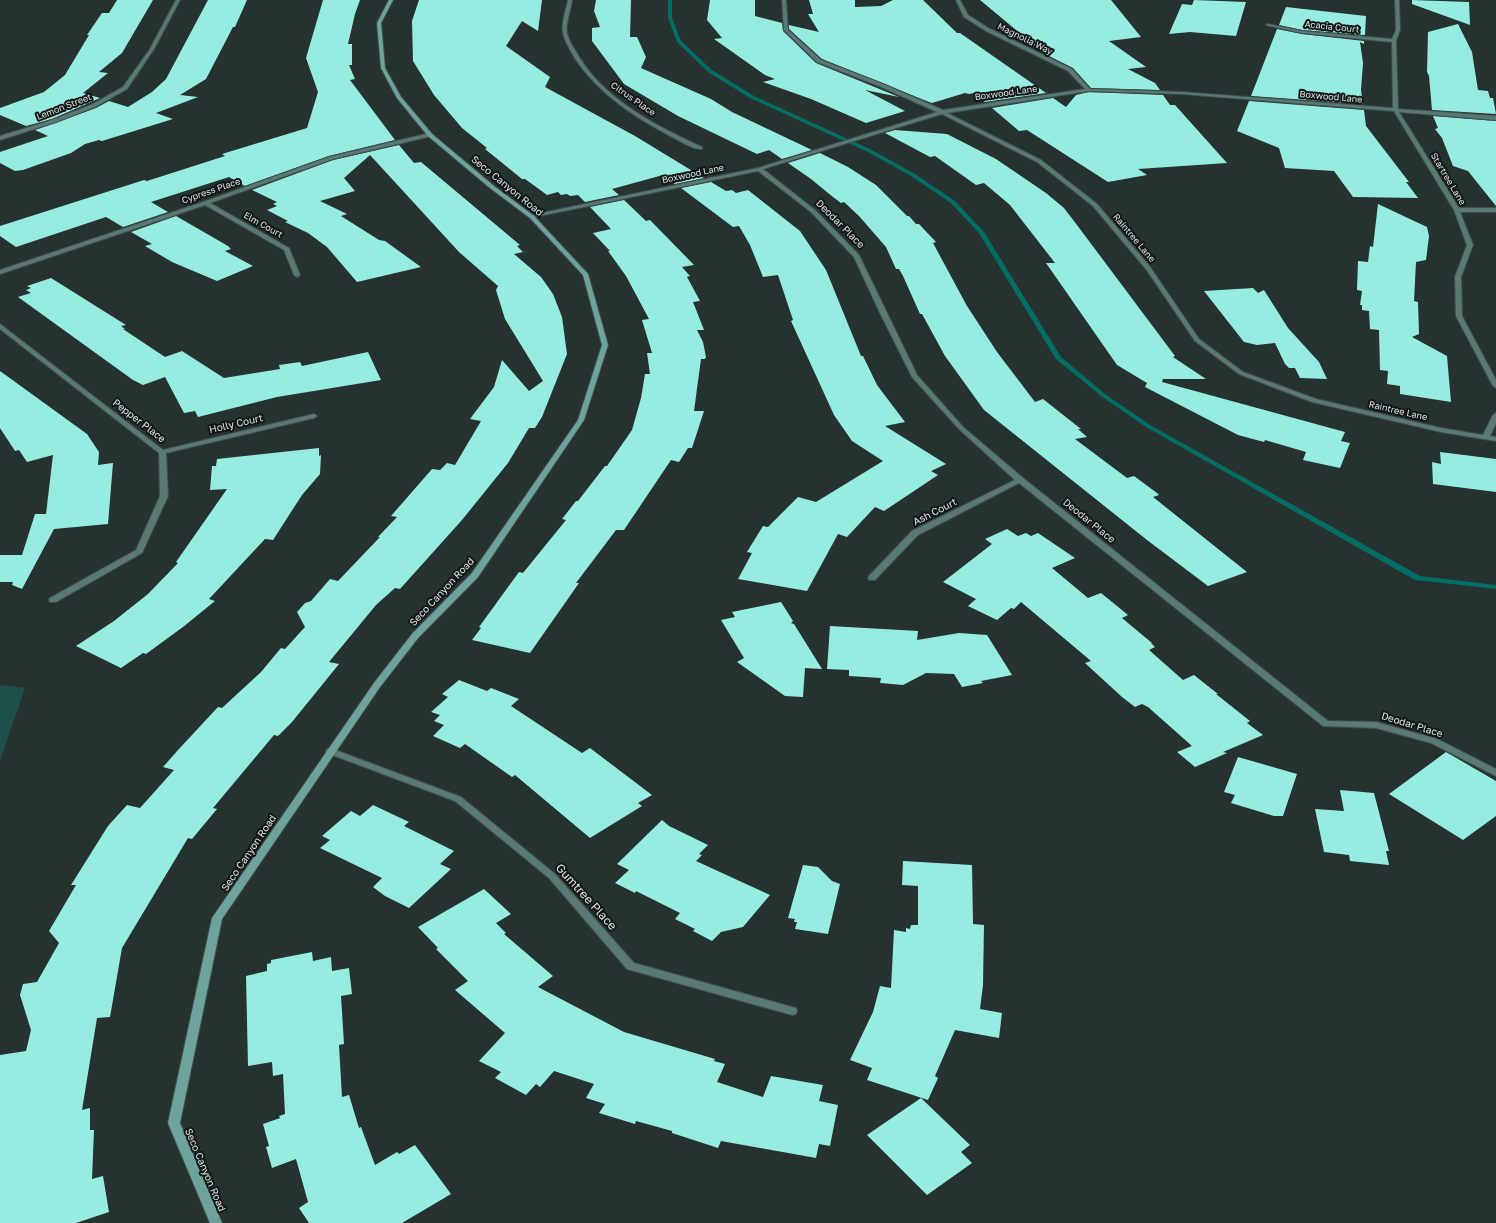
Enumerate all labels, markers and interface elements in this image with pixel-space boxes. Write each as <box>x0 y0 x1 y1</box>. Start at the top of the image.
street label: Acacia Court <box>1304 19 1360 35</box>
street label: Magnolia Way <box>996 21 1054 57</box>
street label: Citrus Place <box>609 80 657 118</box>
street label: Boxwood Lane <box>974 83 1038 103</box>
street label: Boxwood Lane <box>1299 89 1363 105</box>
street label: Lemon Street <box>35 92 93 122</box>
street label: Startree Lane <box>1428 151 1468 207</box>
street label: Seco Canyon Road <box>469 153 545 219</box>
street label: Boxwood Lane <box>661 162 725 186</box>
street label: Cypress Place <box>180 176 242 206</box>
street label: Deodar Place <box>813 197 867 251</box>
street label: Elm Court <box>242 210 284 240</box>
street label: Raintree Lane <box>1111 212 1157 264</box>
street label: Pepper Place <box>110 397 168 445</box>
street label: Raintree Lane <box>1368 399 1428 423</box>
street label: Holly Court <box>208 412 264 436</box>
street label: Ash Court <box>911 496 959 528</box>
street label: Deodar Place <box>1060 496 1118 546</box>
street label: Seco Canyon Road <box>407 555 477 629</box>
street label: Deodar Place <box>1380 710 1444 740</box>
street label: Seco Canyon Road <box>219 813 279 893</box>
street label: Gumtree Place <box>552 861 620 933</box>
street label: Seco Canyon Road <box>182 1127 228 1213</box>

